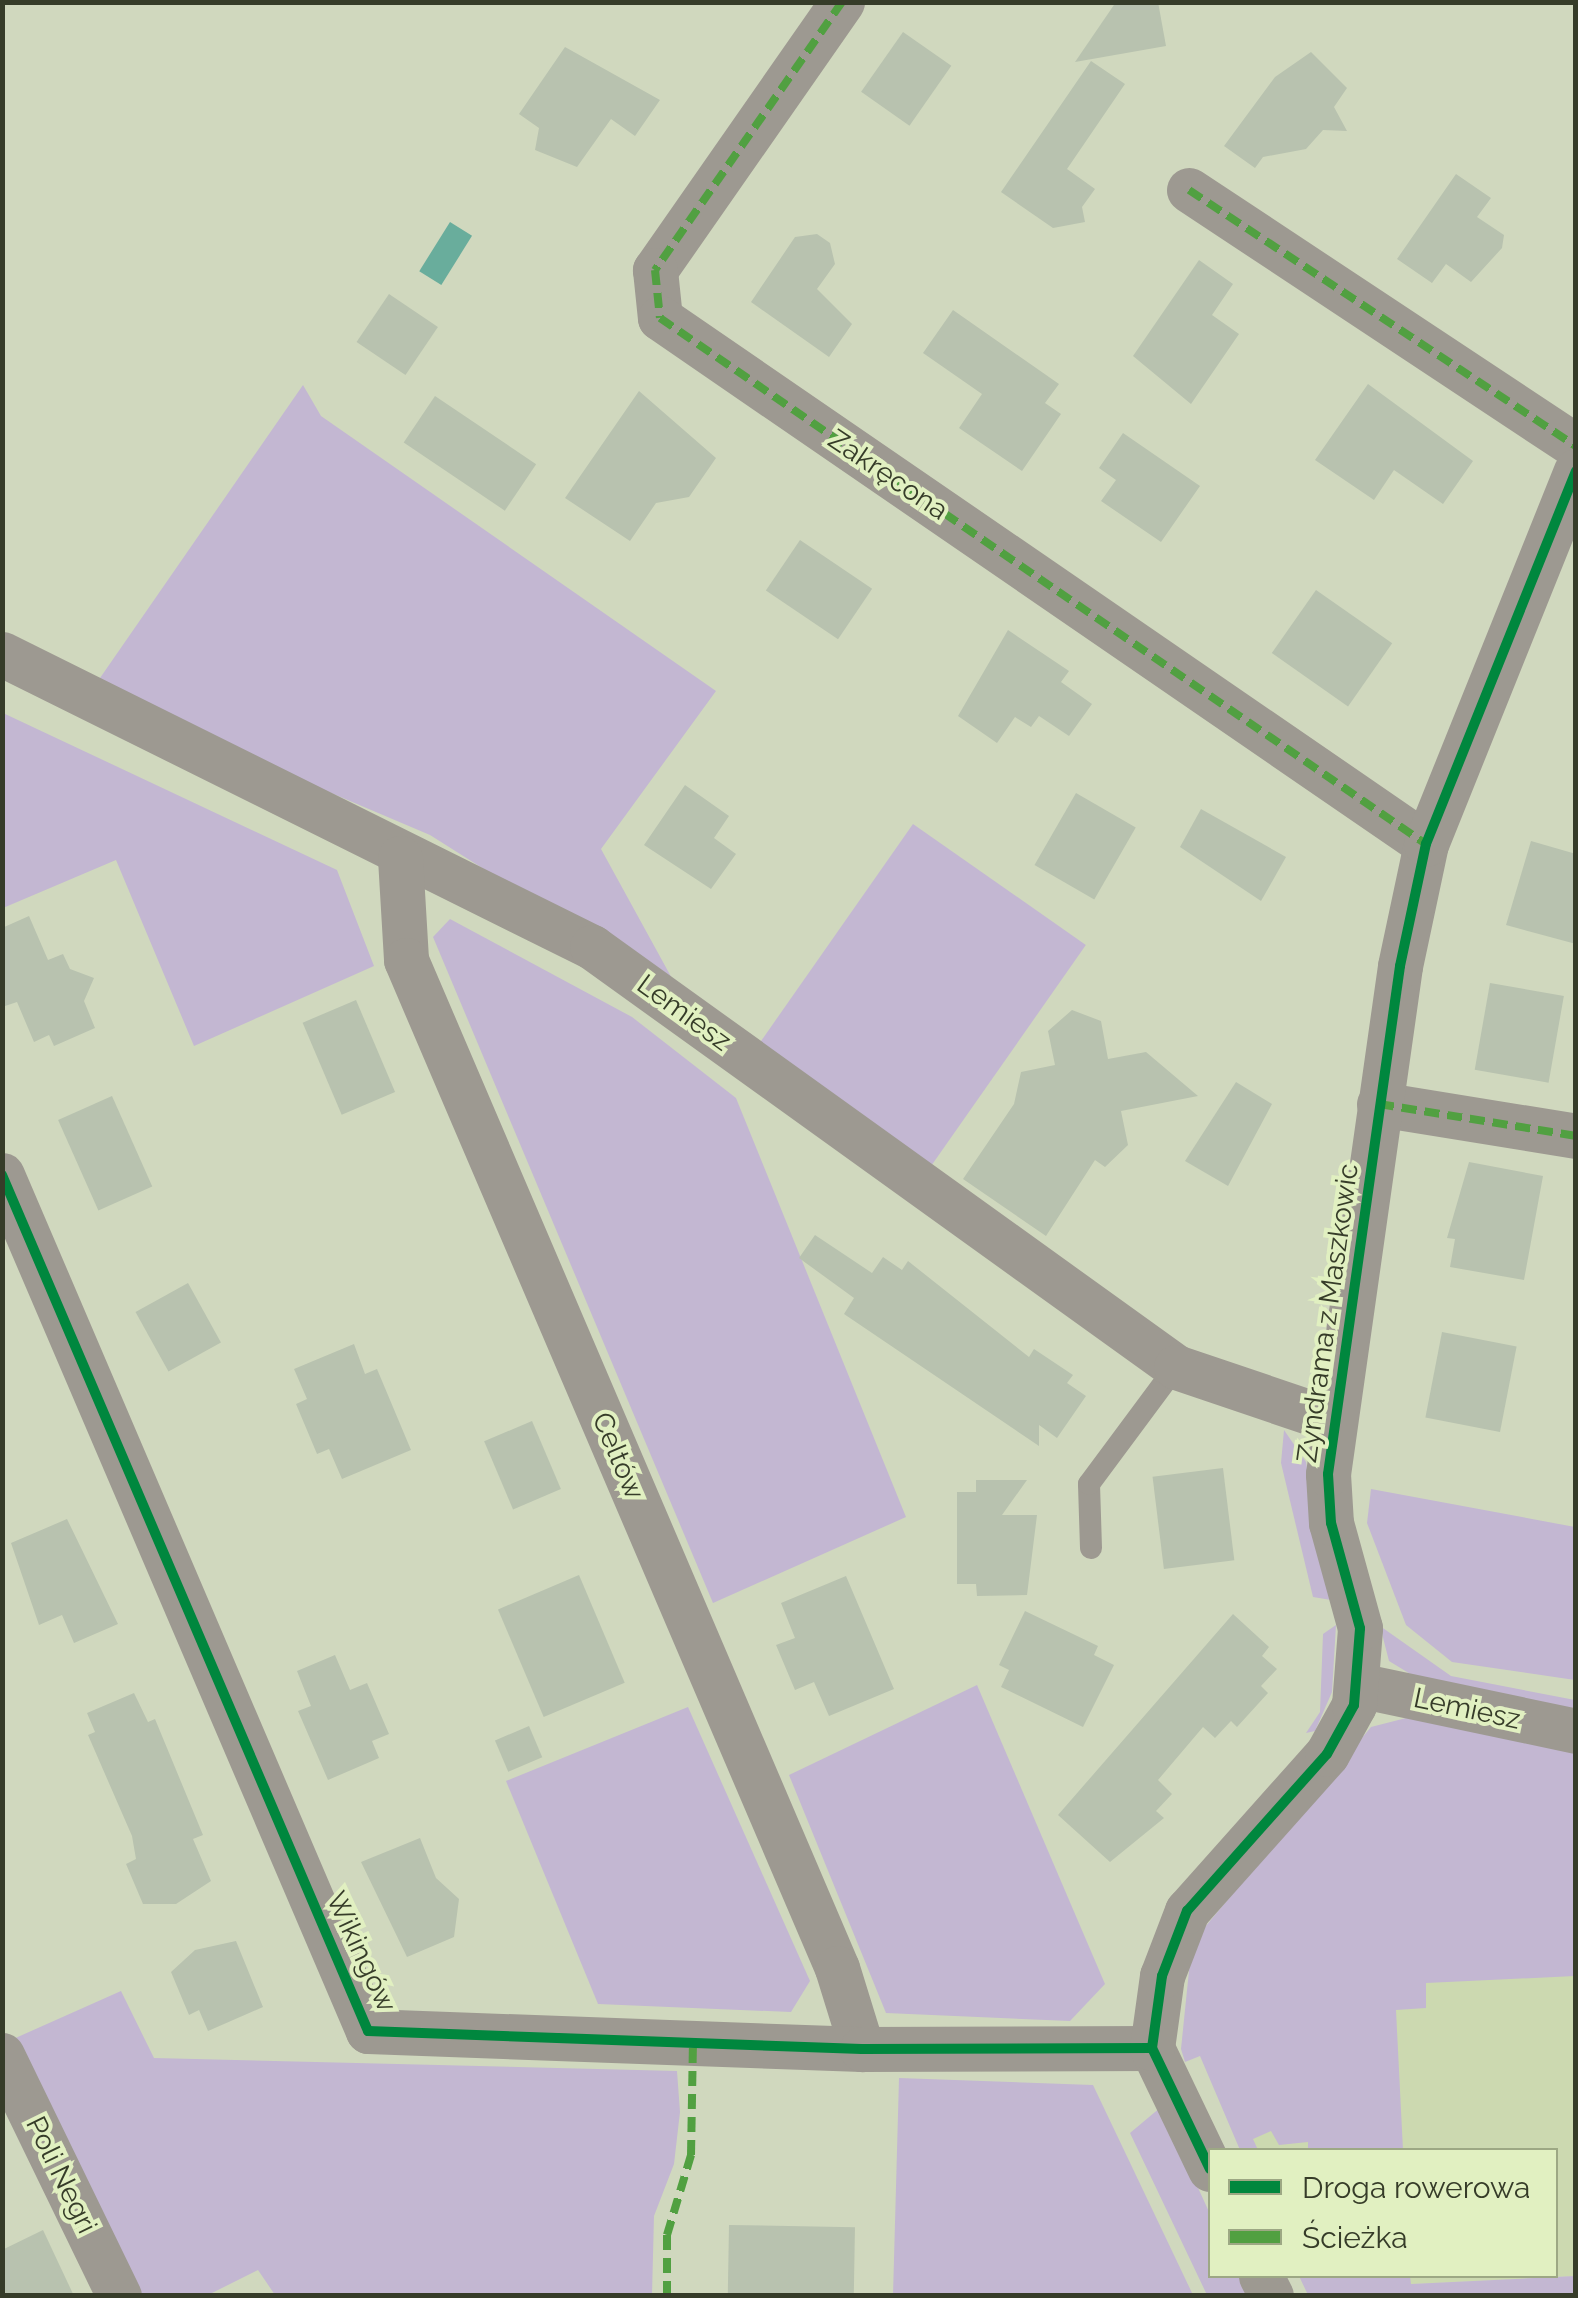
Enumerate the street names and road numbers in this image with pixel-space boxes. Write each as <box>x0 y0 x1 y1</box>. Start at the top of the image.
street label: Zakręcona <box>822 423 954 527</box>
street label: Lemiesz <box>630 968 738 1058</box>
street label: Zyndrama z Maszkowic <box>1290 1161 1366 1465</box>
street label: Celtów <box>585 1407 651 1505</box>
street label: Lemiesz <box>1411 1681 1523 1737</box>
street label: Wikingów <box>319 1886 403 2018</box>
street label: Poli Negri <box>18 2111 104 2239</box>

